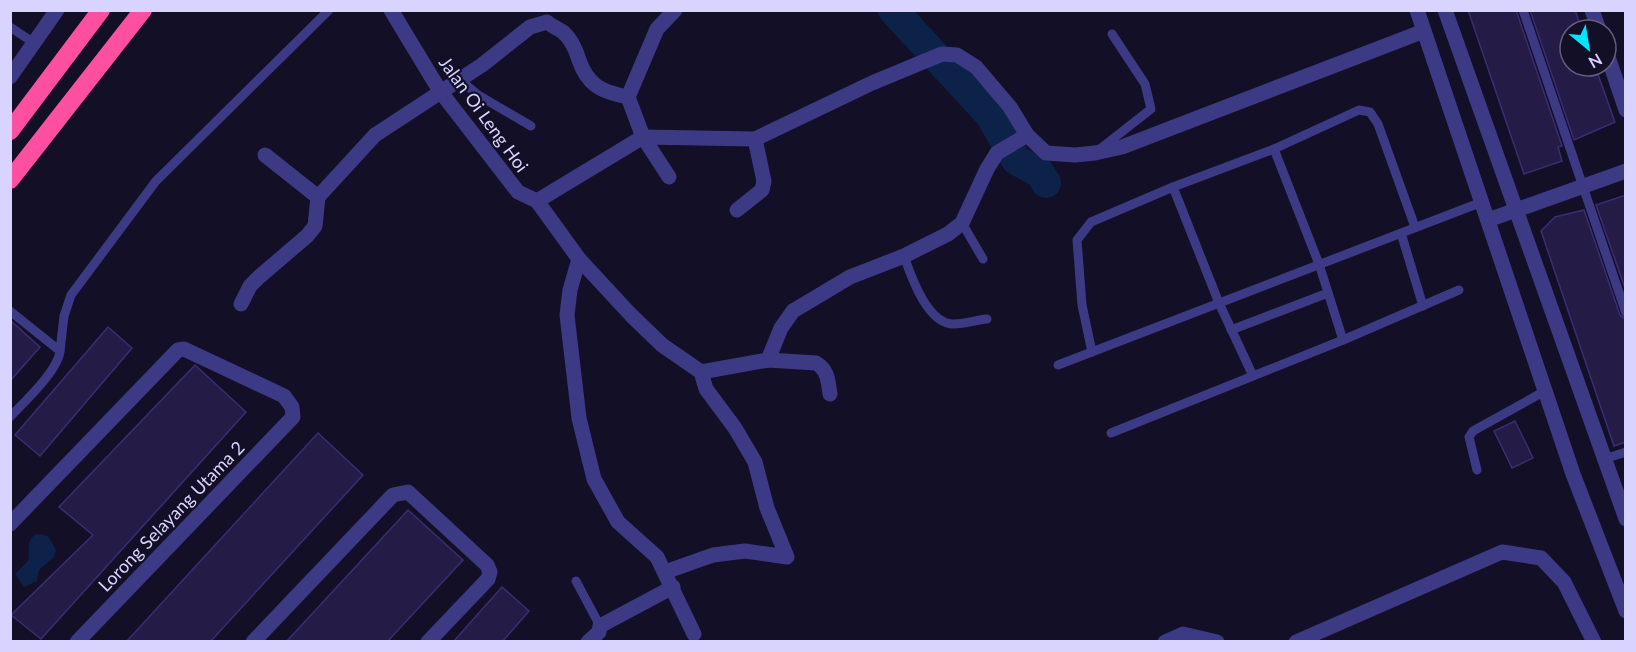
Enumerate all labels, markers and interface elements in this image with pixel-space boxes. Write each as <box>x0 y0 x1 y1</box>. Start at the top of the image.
north arrow <box>1558 18 1618 78</box>
text: N <box>1586 50 1606 73</box>
street label: Jalan Oi Leng Hoi <box>435 52 533 176</box>
street label: Lorong Selayang Utama 2 <box>93 436 249 596</box>

